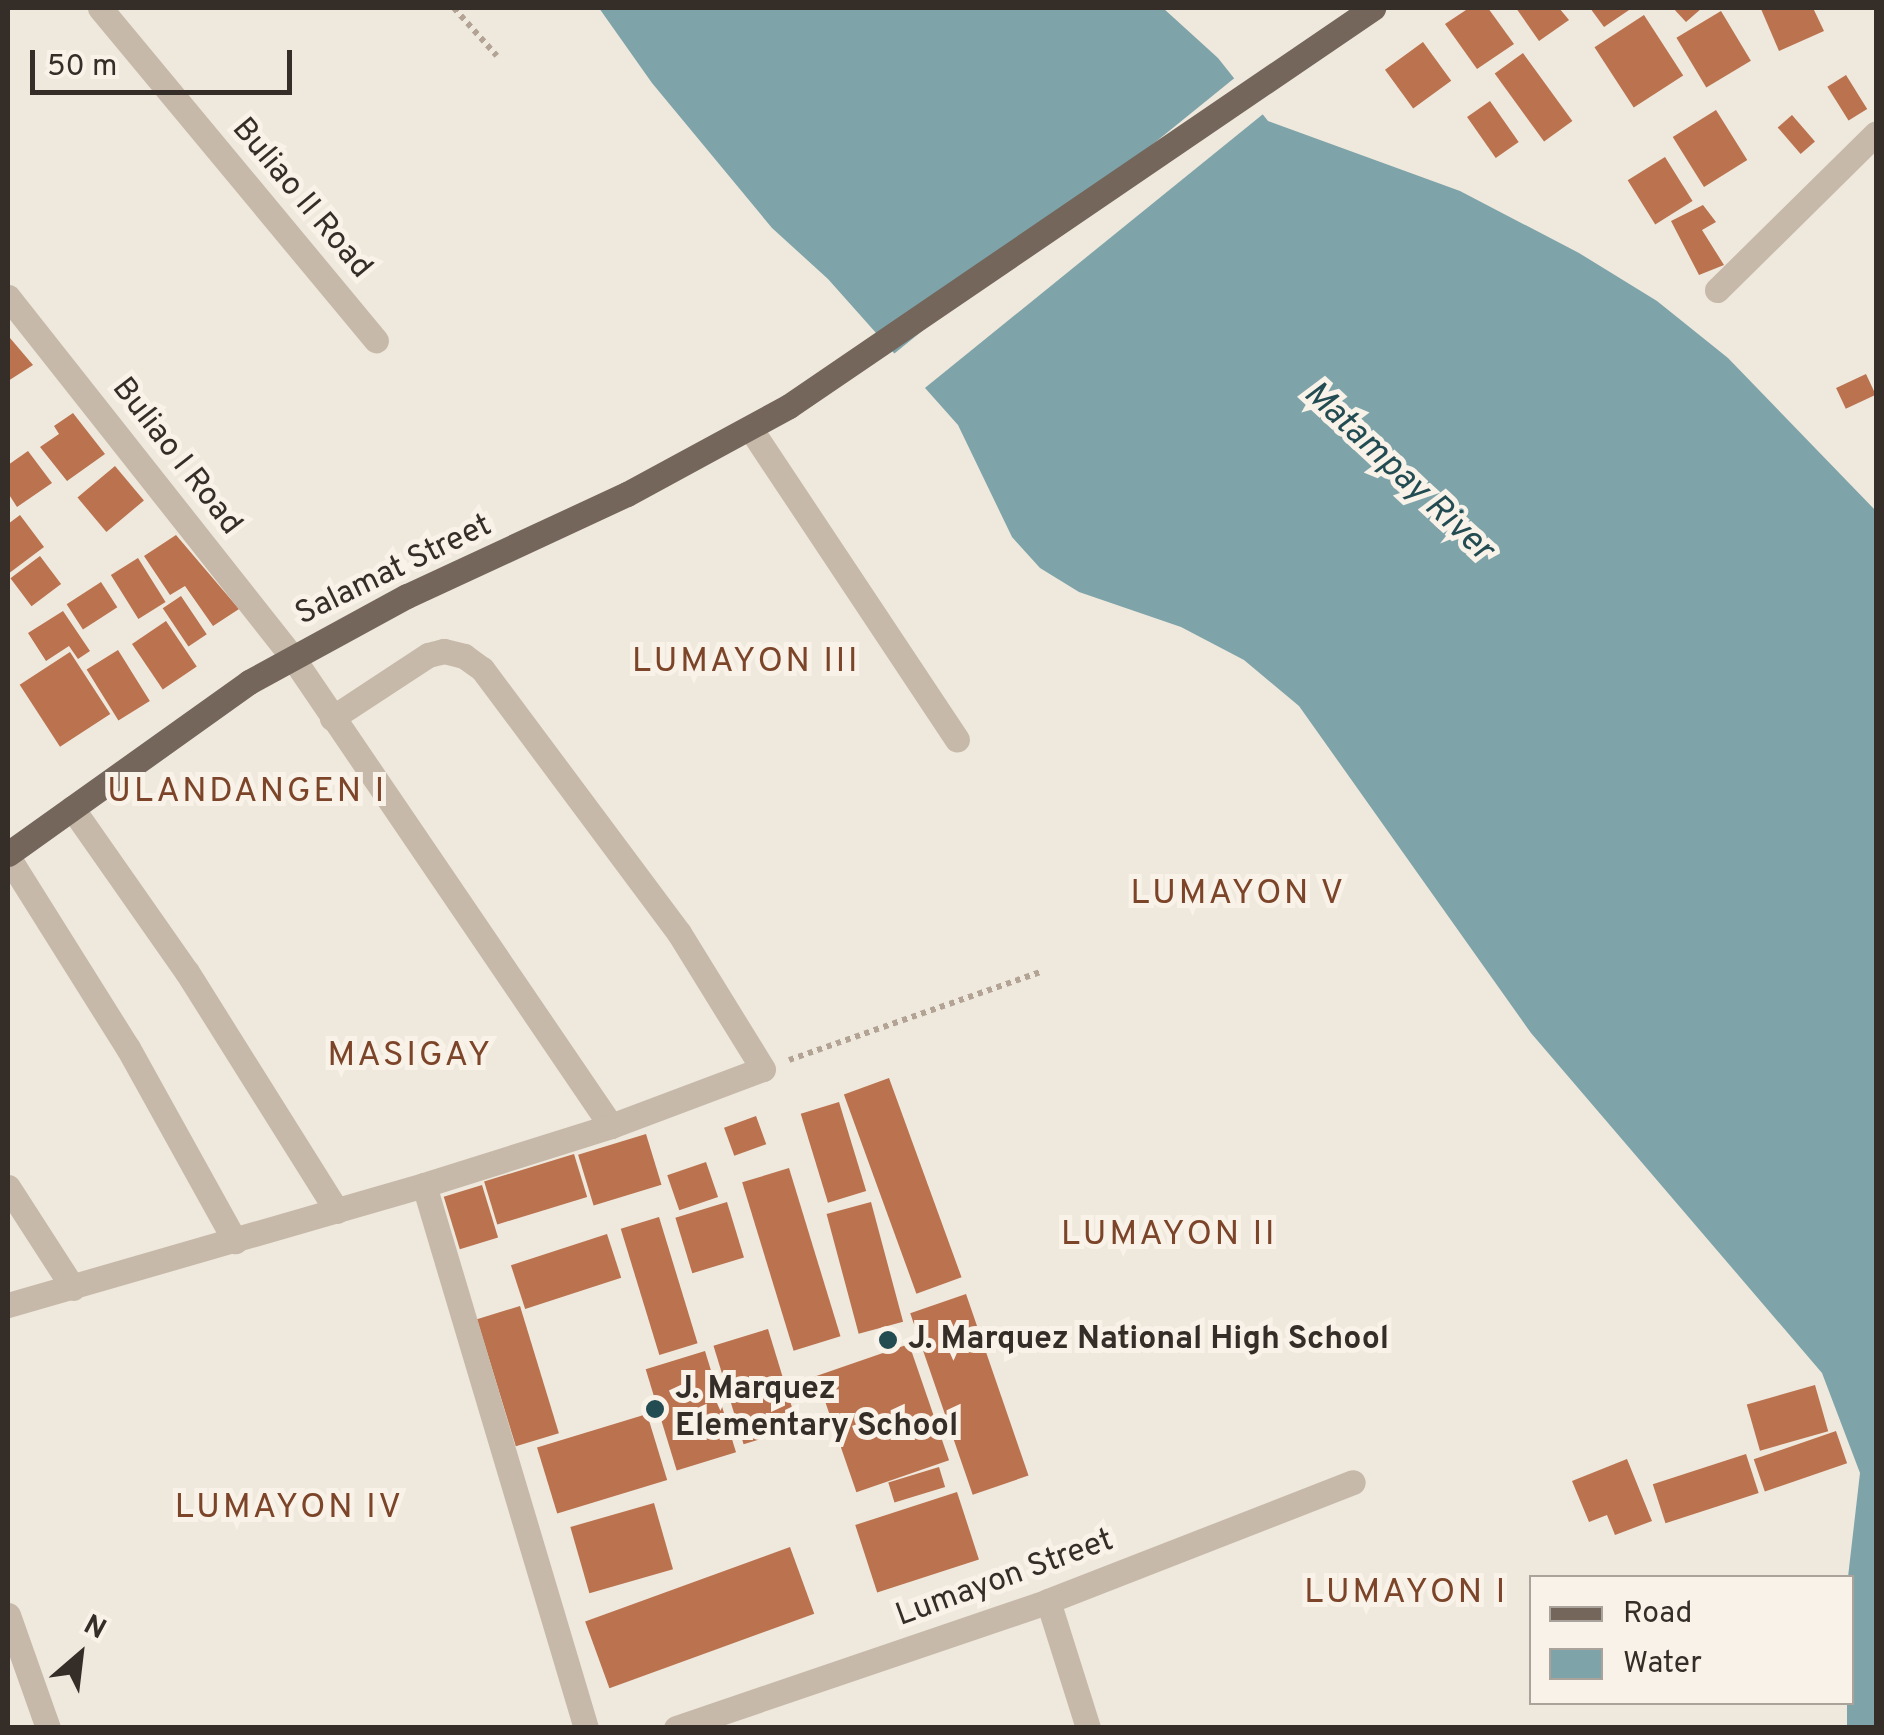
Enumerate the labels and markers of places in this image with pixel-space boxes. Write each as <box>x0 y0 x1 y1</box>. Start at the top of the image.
place label: J. Marquez National High School <box>908 1321 1389 1359</box>
marker: J. Marquez National High School <box>877 1329 899 1351</box>
place label: J. Marquez Elementary School <box>675 1372 958 1447</box>
marker: J. Marquez Elementary School <box>644 1398 666 1420</box>

